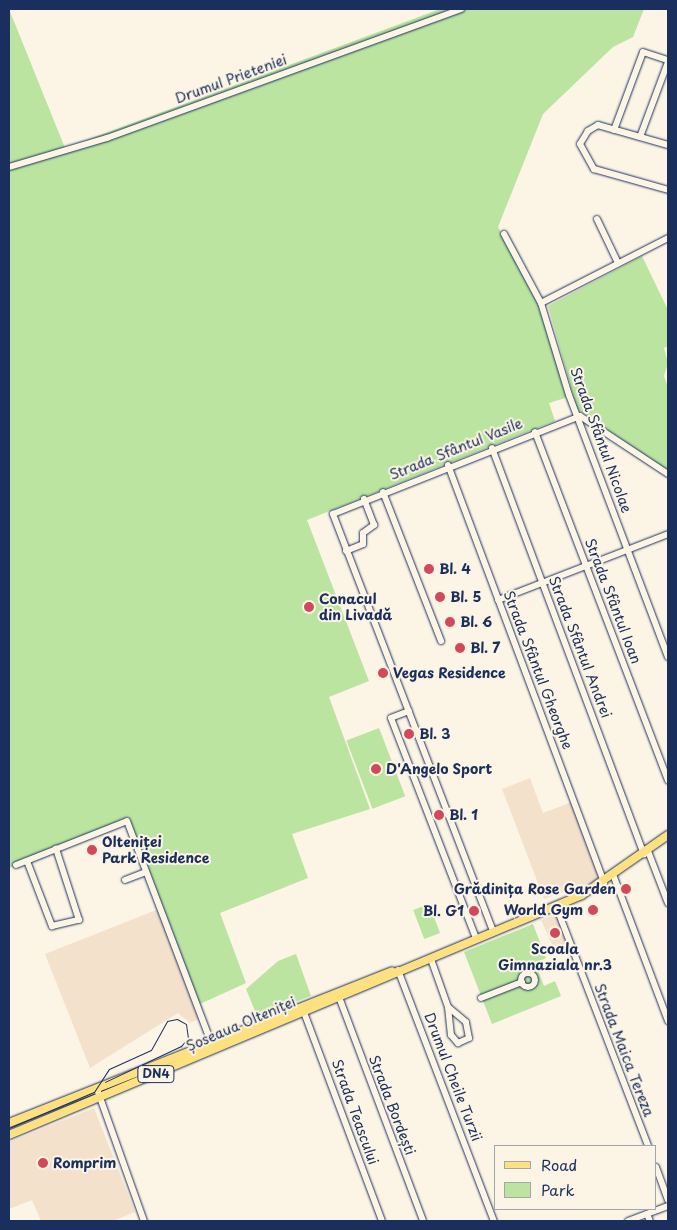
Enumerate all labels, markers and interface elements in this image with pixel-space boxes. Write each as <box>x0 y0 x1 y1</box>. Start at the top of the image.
street label: Drumul Prieteniei <box>173 51 289 107</box>
street label: Strada Sfântul Nicolae <box>567 365 635 515</box>
street label: Strada Sfântul Vasile <box>387 415 525 483</box>
street label: Strada Sfântul Ioan <box>581 536 645 666</box>
place label: Bl. 4 <box>439 561 471 577</box>
marker: Bl. 4 <box>423 563 435 575</box>
street label: Strada Sfântul Andrei <box>545 574 615 720</box>
street label: Strada Sfântul Gheorghe <box>500 588 576 752</box>
place label: Bl. 5 <box>450 589 481 605</box>
place label: Conacul din Livadă <box>319 591 392 624</box>
marker: Bl. 5 <box>434 591 446 603</box>
marker: Conacul din Livadă <box>303 601 315 613</box>
place label: Bl. 6 <box>460 614 492 630</box>
marker: Bl. 6 <box>444 616 456 628</box>
place label: Bl. 7 <box>470 640 500 656</box>
marker: Bl. 7 <box>454 642 466 654</box>
place label: Vegas Residence <box>393 665 506 681</box>
marker: Vegas Residence <box>377 667 389 679</box>
place label: Bl. 3 <box>419 726 450 742</box>
marker: Bl. 3 <box>403 728 415 740</box>
place label: D'Angelo Sport <box>386 761 492 777</box>
marker: D'Angelo Sport <box>370 763 382 775</box>
place label: Bl. 1 <box>449 807 478 823</box>
marker: Bl. 1 <box>433 809 445 821</box>
place label: Olteniței Park Residence <box>102 834 208 866</box>
marker: Olteniței Park Residence <box>86 844 98 856</box>
place label: Grădinița Rose Garden <box>453 881 616 897</box>
marker: Grădinița Rose Garden <box>620 883 632 895</box>
place label: World Gym <box>503 902 583 918</box>
place label: Bl. G1 <box>424 903 464 919</box>
marker: World Gym <box>587 904 599 916</box>
marker: Bl. G1 <box>468 905 480 917</box>
marker: Scoala Gimnaziala nr.3 <box>549 927 561 939</box>
place label: Scoala Gimnaziala nr.3 <box>498 941 612 974</box>
street label: Strada Maica Tereza <box>591 981 657 1119</box>
street label: Șoseaua Olteniței <box>184 993 298 1055</box>
street label: Drumul Cheile Turzii <box>420 1010 486 1144</box>
street label: Strada Bordești <box>365 1053 419 1157</box>
street label: Strada Teascului <box>328 1057 382 1167</box>
road number: DN4 <box>137 1064 175 1084</box>
legend <box>494 1145 657 1210</box>
text: Road <box>541 1153 577 1176</box>
place label: Romprim <box>53 1155 116 1171</box>
marker: Romprim <box>37 1157 49 1169</box>
text: Park <box>541 1178 575 1201</box>

